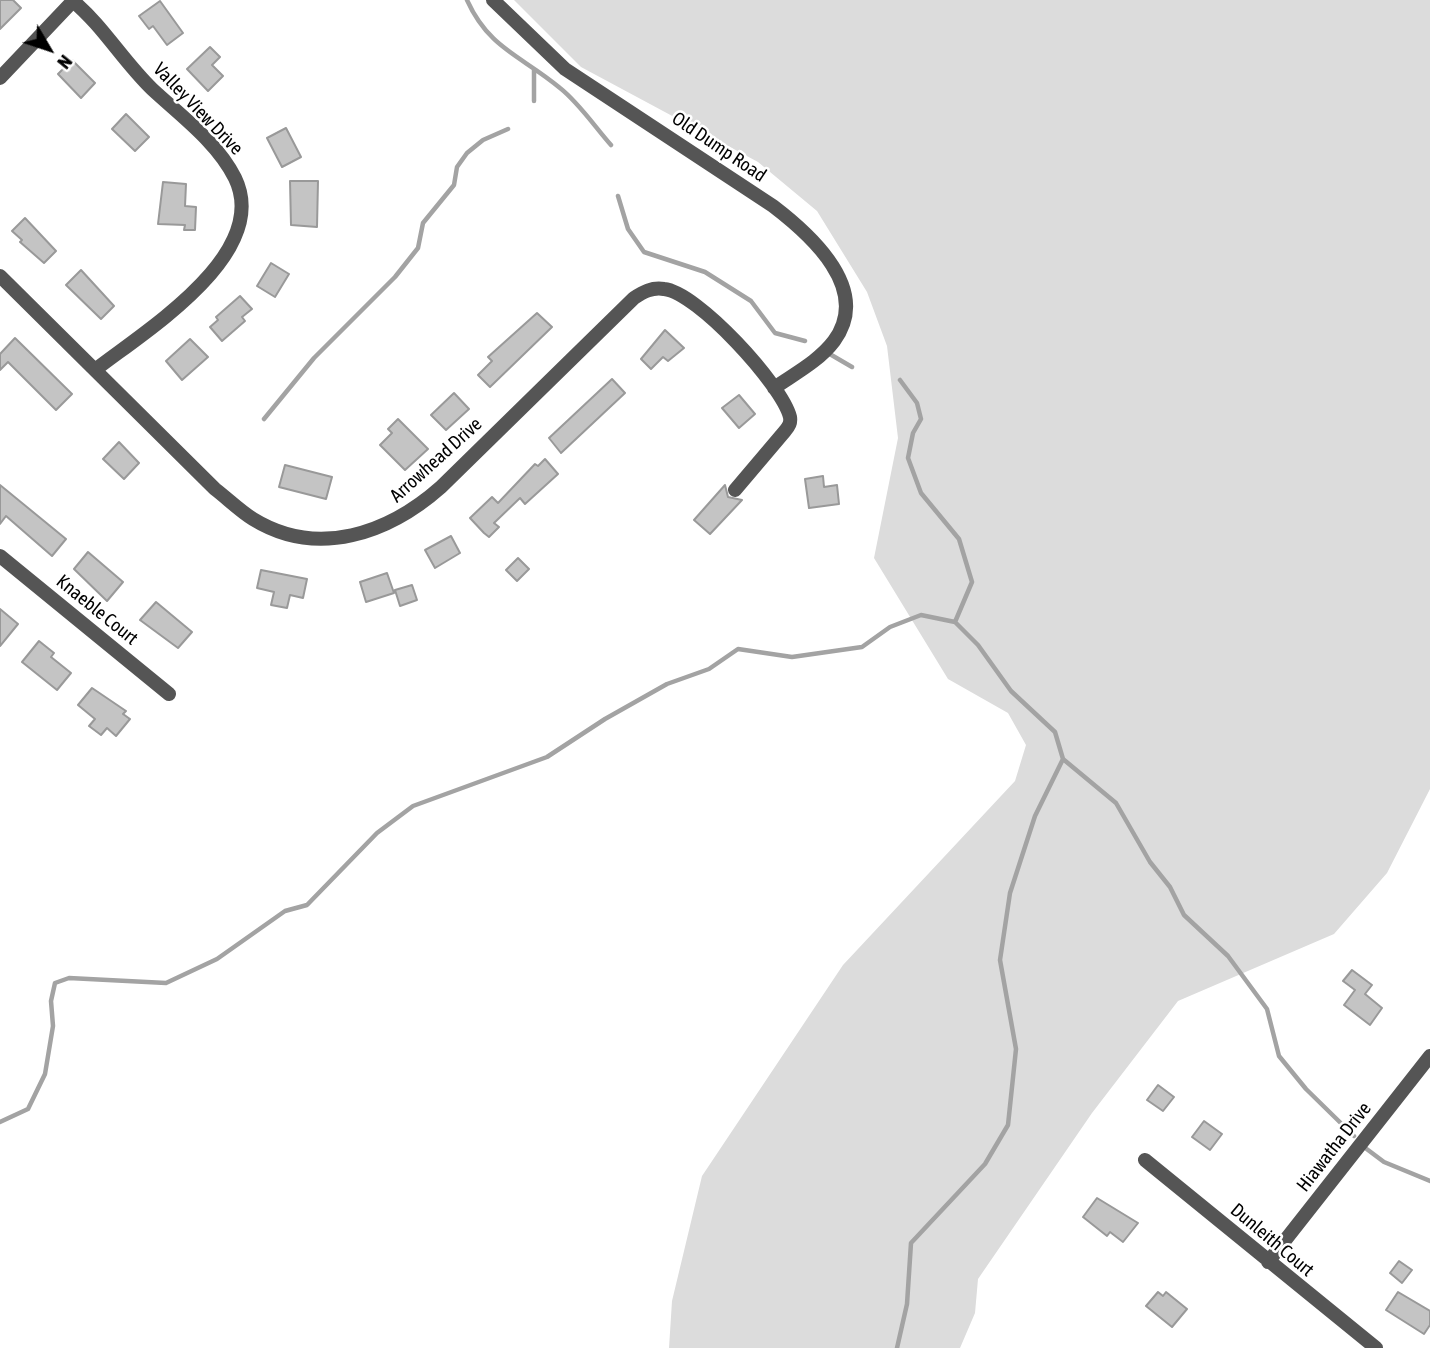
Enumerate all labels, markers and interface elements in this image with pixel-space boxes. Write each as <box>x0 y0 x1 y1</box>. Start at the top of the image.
north arrow <box>14 14 84 84</box>
text: N <box>53 51 77 73</box>
street label: Valley View Drive <box>148 58 248 160</box>
street label: Old Dump Road <box>667 107 771 187</box>
street label: Arrowhead Drive <box>385 413 487 507</box>
street label: Knaeble Court <box>52 570 142 650</box>
street label: Hiawatha Drive <box>1292 1098 1376 1196</box>
street label: Dunleith Court <box>1226 1199 1318 1281</box>

